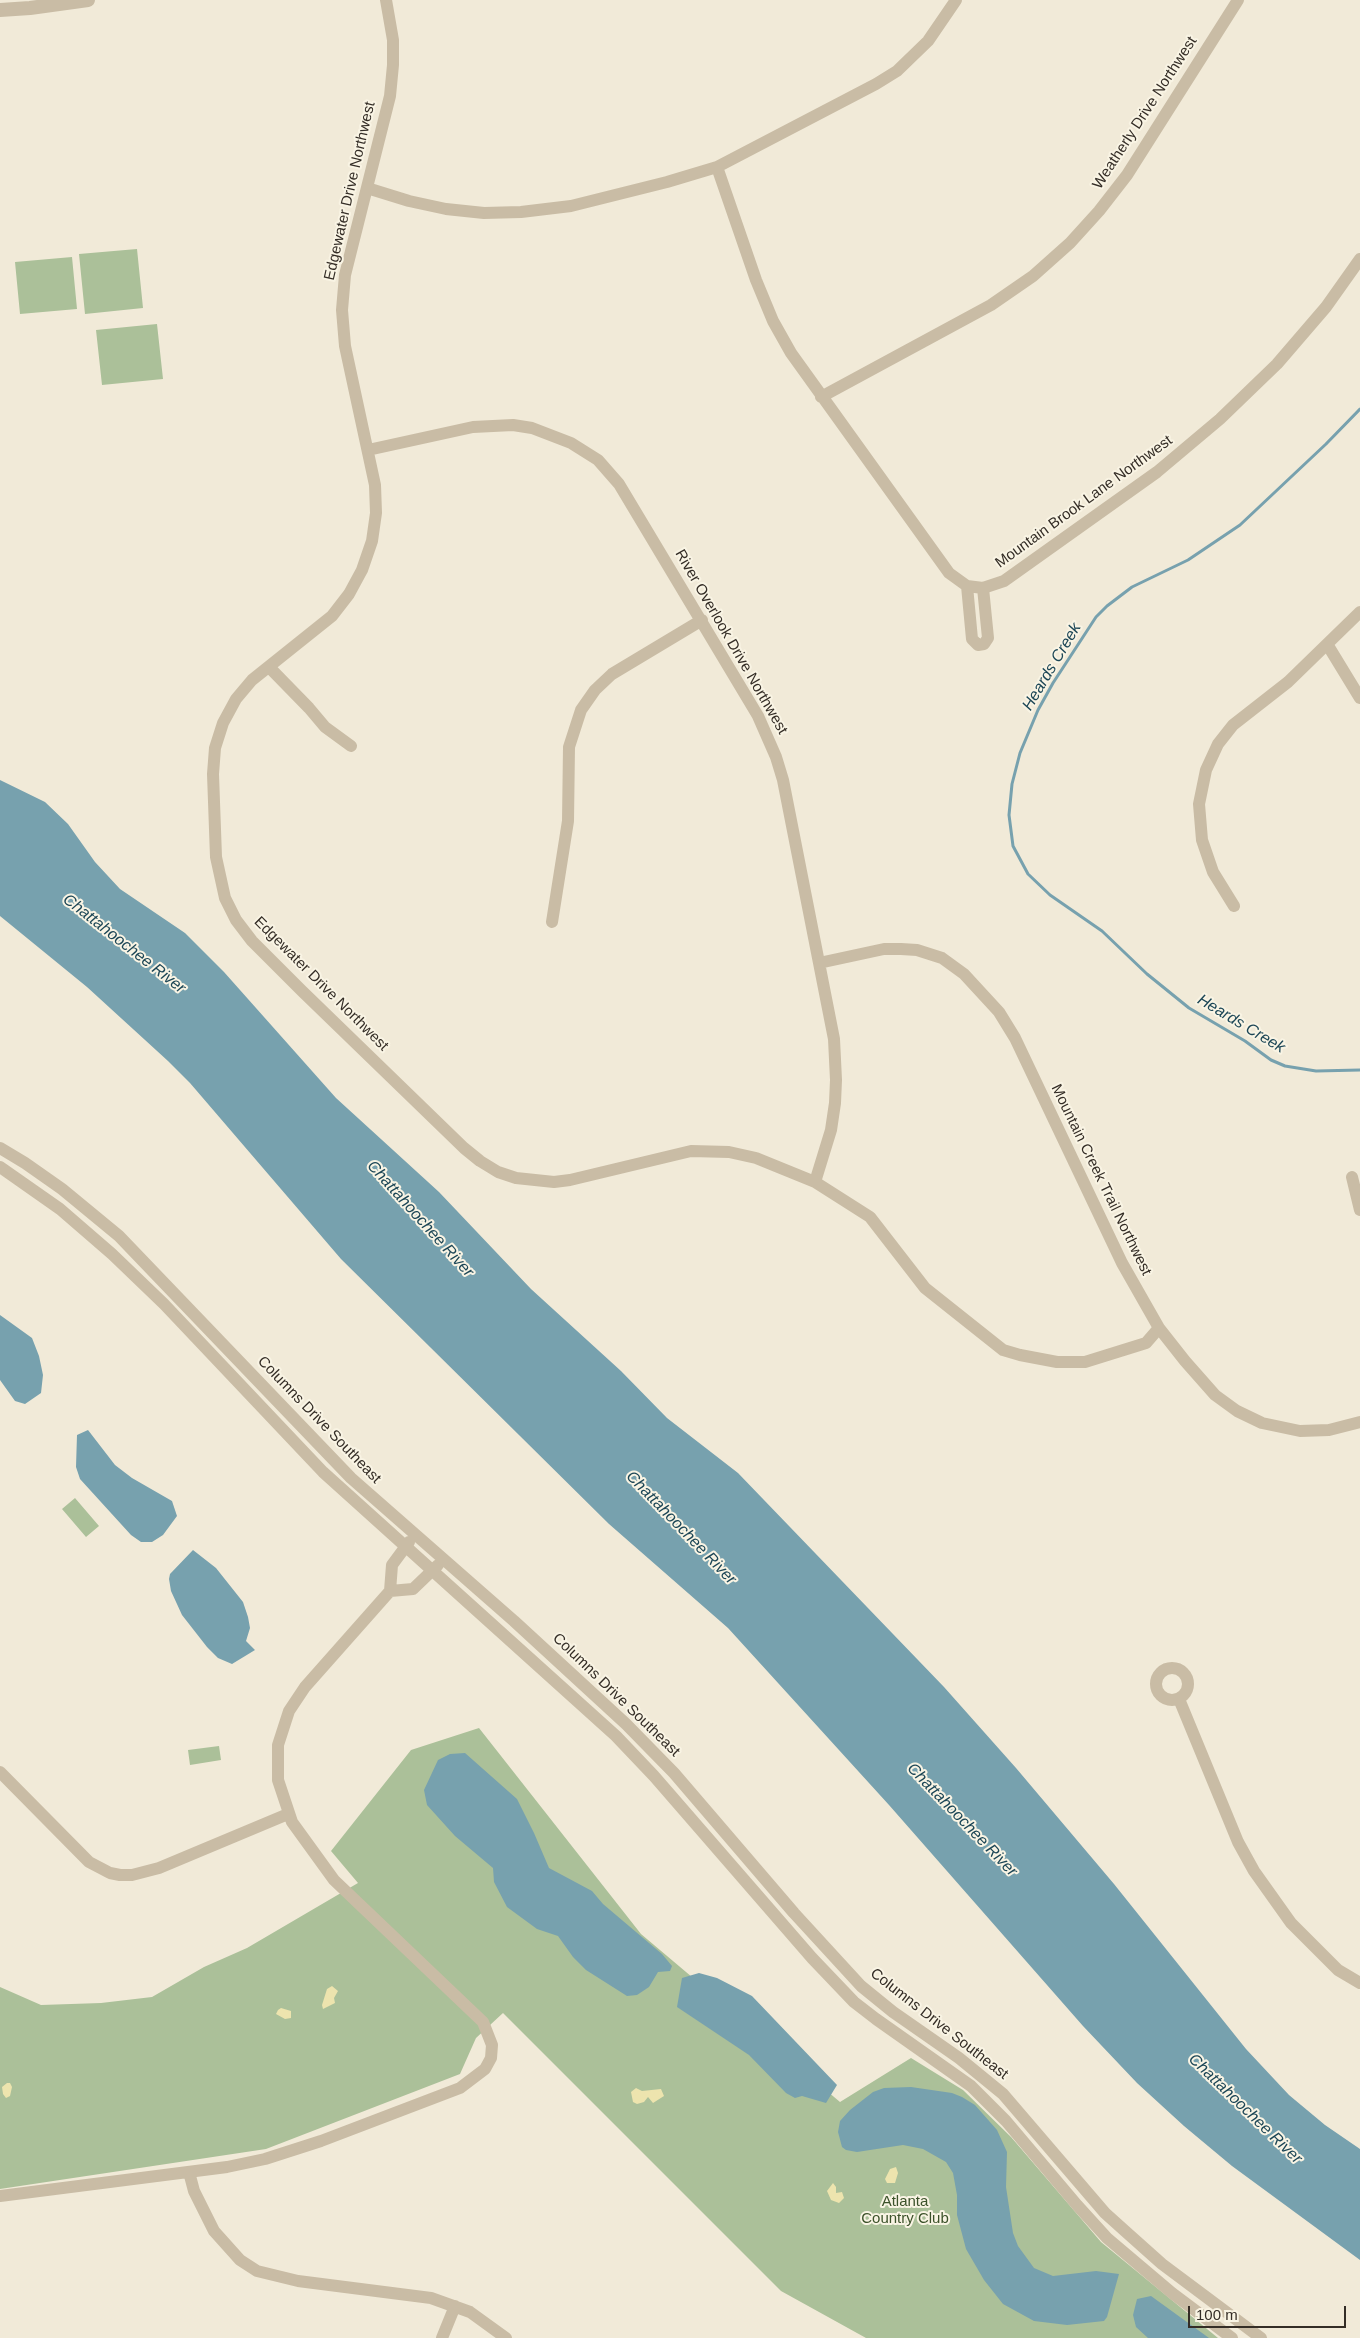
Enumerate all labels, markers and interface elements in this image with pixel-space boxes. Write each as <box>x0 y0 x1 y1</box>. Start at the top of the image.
street label: Weatherly Drive Northwest <box>1089 33 1201 193</box>
street label: Edgewater Drive Northwest <box>321 100 379 282</box>
street label: Mountain Brook Lane Northwest <box>992 432 1176 572</box>
street label: River Overlook Drive Northwest <box>671 547 791 737</box>
water label: Heards Creek <box>1018 620 1086 714</box>
water label: Chattahoochee River <box>59 890 189 998</box>
street label: Edgewater Drive Northwest <box>250 913 392 1055</box>
water label: Heards Creek <box>1194 990 1288 1058</box>
street label: Mountain Creek Trail Northwest <box>1047 1082 1155 1278</box>
water label: Chattahoochee River <box>363 1157 477 1281</box>
street label: Columns Drive Southeast <box>253 1353 385 1487</box>
water label: Chattahoochee River <box>622 1467 740 1589</box>
street label: Columns Drive Southeast <box>549 1629 683 1761</box>
water label: Chattahoochee River <box>903 1759 1021 1881</box>
street label: Columns Drive Southeast <box>866 1965 1012 2083</box>
water label: Chattahoochee River <box>1184 2050 1306 2168</box>
park label: Atlanta Country Club <box>861 2193 949 2228</box>
scale bar <box>1190 2296 1348 2328</box>
text: 100 m <box>1196 2306 1238 2323</box>

